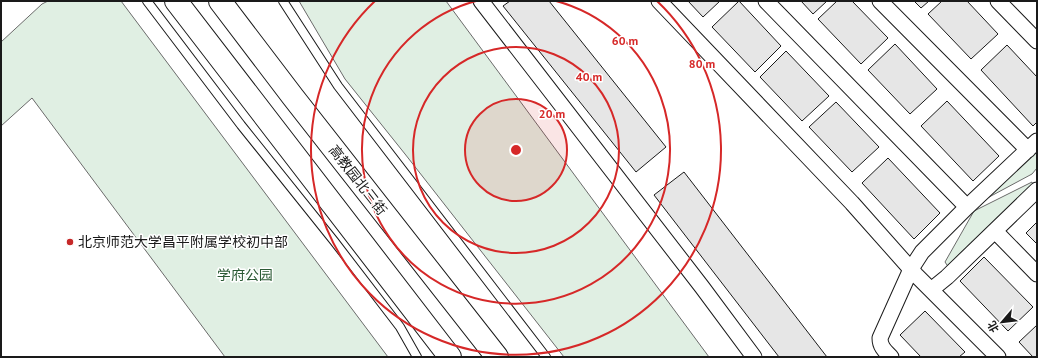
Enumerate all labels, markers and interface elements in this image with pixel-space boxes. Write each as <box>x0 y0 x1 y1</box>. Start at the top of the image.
text: 60 m <box>612 33 638 48</box>
text: 80 m <box>689 56 715 71</box>
text: 40 m <box>576 69 602 84</box>
text: 20 m <box>539 106 565 121</box>
street label: 高教园北三街 <box>325 141 391 219</box>
centre of rings <box>509 143 523 157</box>
place label: 北京师范大学昌平附属学校初中部 <box>78 233 288 251</box>
marker: 北京师范大学昌平附属学校初中部 <box>65 237 75 247</box>
park label: 学府公园 <box>217 266 273 284</box>
north arrow <box>982 302 1022 342</box>
text: 北 <box>984 319 1002 335</box>

